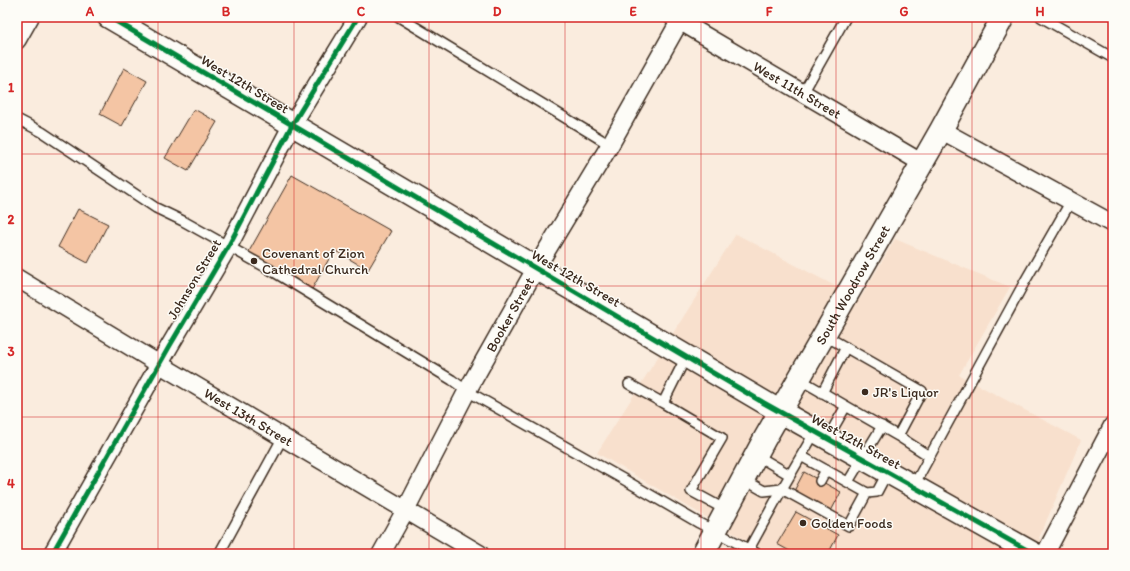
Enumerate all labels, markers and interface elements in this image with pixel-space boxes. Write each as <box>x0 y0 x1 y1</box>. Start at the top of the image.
text: A <box>85 4 95 19</box>
text: B <box>222 4 231 19</box>
text: C <box>357 4 366 19</box>
text: D <box>493 4 502 19</box>
text: E <box>629 4 637 19</box>
text: F <box>766 4 773 19</box>
text: G <box>900 4 909 19</box>
text: H <box>1036 4 1045 19</box>
street label: West 12th Street <box>198 51 292 117</box>
street label: West 11th Street <box>750 58 844 123</box>
text: 1 <box>8 80 14 95</box>
text: 2 <box>8 212 15 227</box>
street label: South Woodrow Street <box>812 222 894 348</box>
street label: Johnson Street <box>164 236 225 322</box>
place label: Covenant of Zion Cathedral Church <box>262 245 369 278</box>
street label: West 12th Street <box>528 246 623 311</box>
marker: Covenant of Zion Cathedral Church <box>249 256 259 266</box>
street label: Booker Street <box>483 274 538 355</box>
text: 3 <box>7 344 15 359</box>
place label: JR's Liquor <box>873 384 939 401</box>
street label: West 13th Street <box>201 385 296 450</box>
marker: JR's Liquor <box>860 387 870 397</box>
street label: West 12th Street <box>808 410 904 473</box>
text: 4 <box>7 476 15 491</box>
place label: Golden Foods <box>811 515 892 532</box>
marker: Golden Foods <box>798 518 808 528</box>

